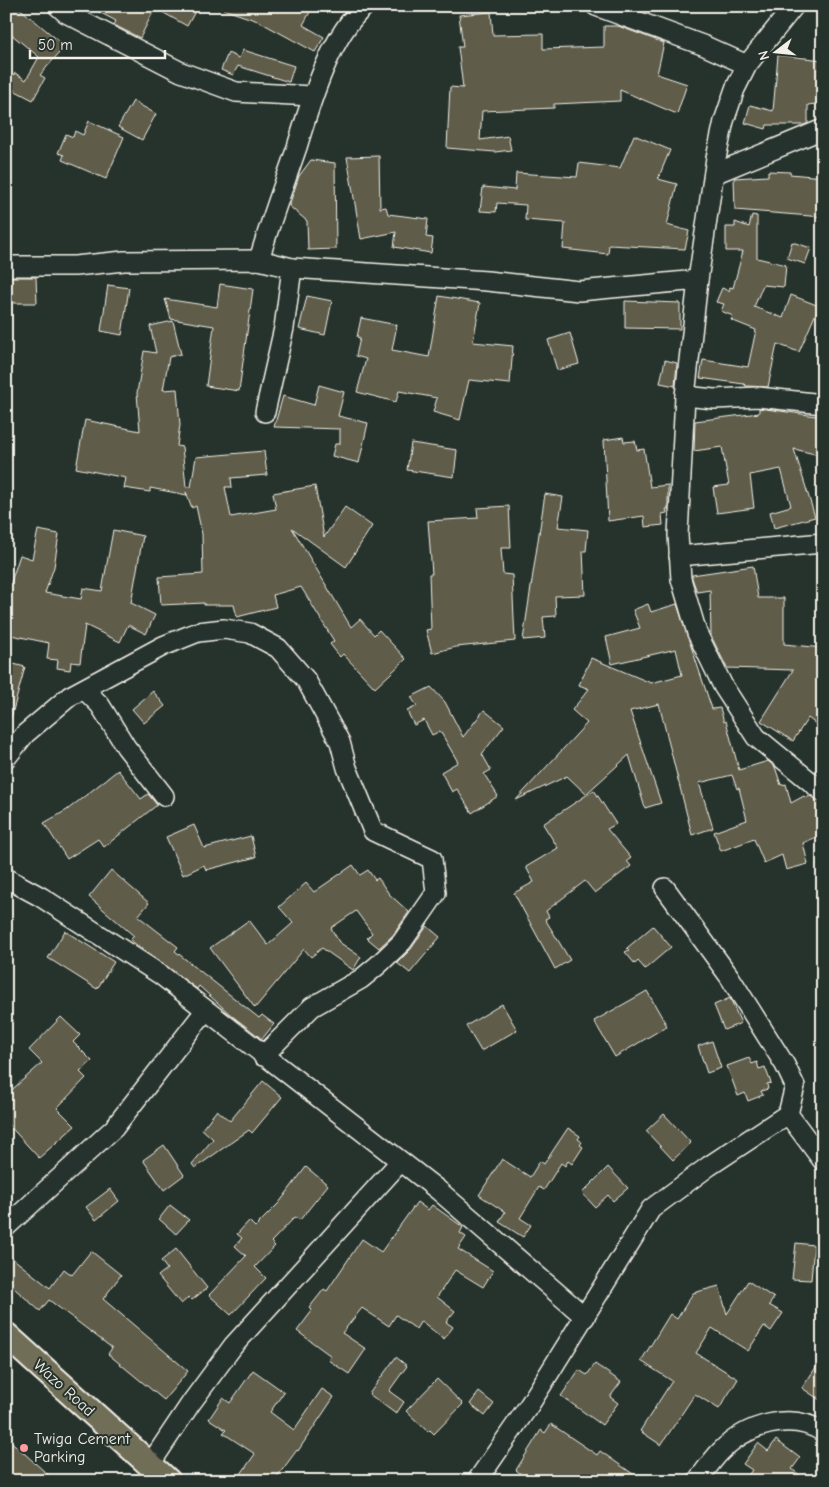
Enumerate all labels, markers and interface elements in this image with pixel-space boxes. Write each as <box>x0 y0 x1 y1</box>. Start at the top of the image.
scale bar <box>30 28 165 60</box>
north arrow <box>752 28 802 78</box>
text: 50 m <box>38 36 73 54</box>
text: N <box>755 49 773 62</box>
street label: Wazo Road <box>30 1356 98 1420</box>
place label: Twiga Cement Parking <box>34 1430 131 1466</box>
marker: Twiga Cement Parking <box>18 1442 30 1454</box>

